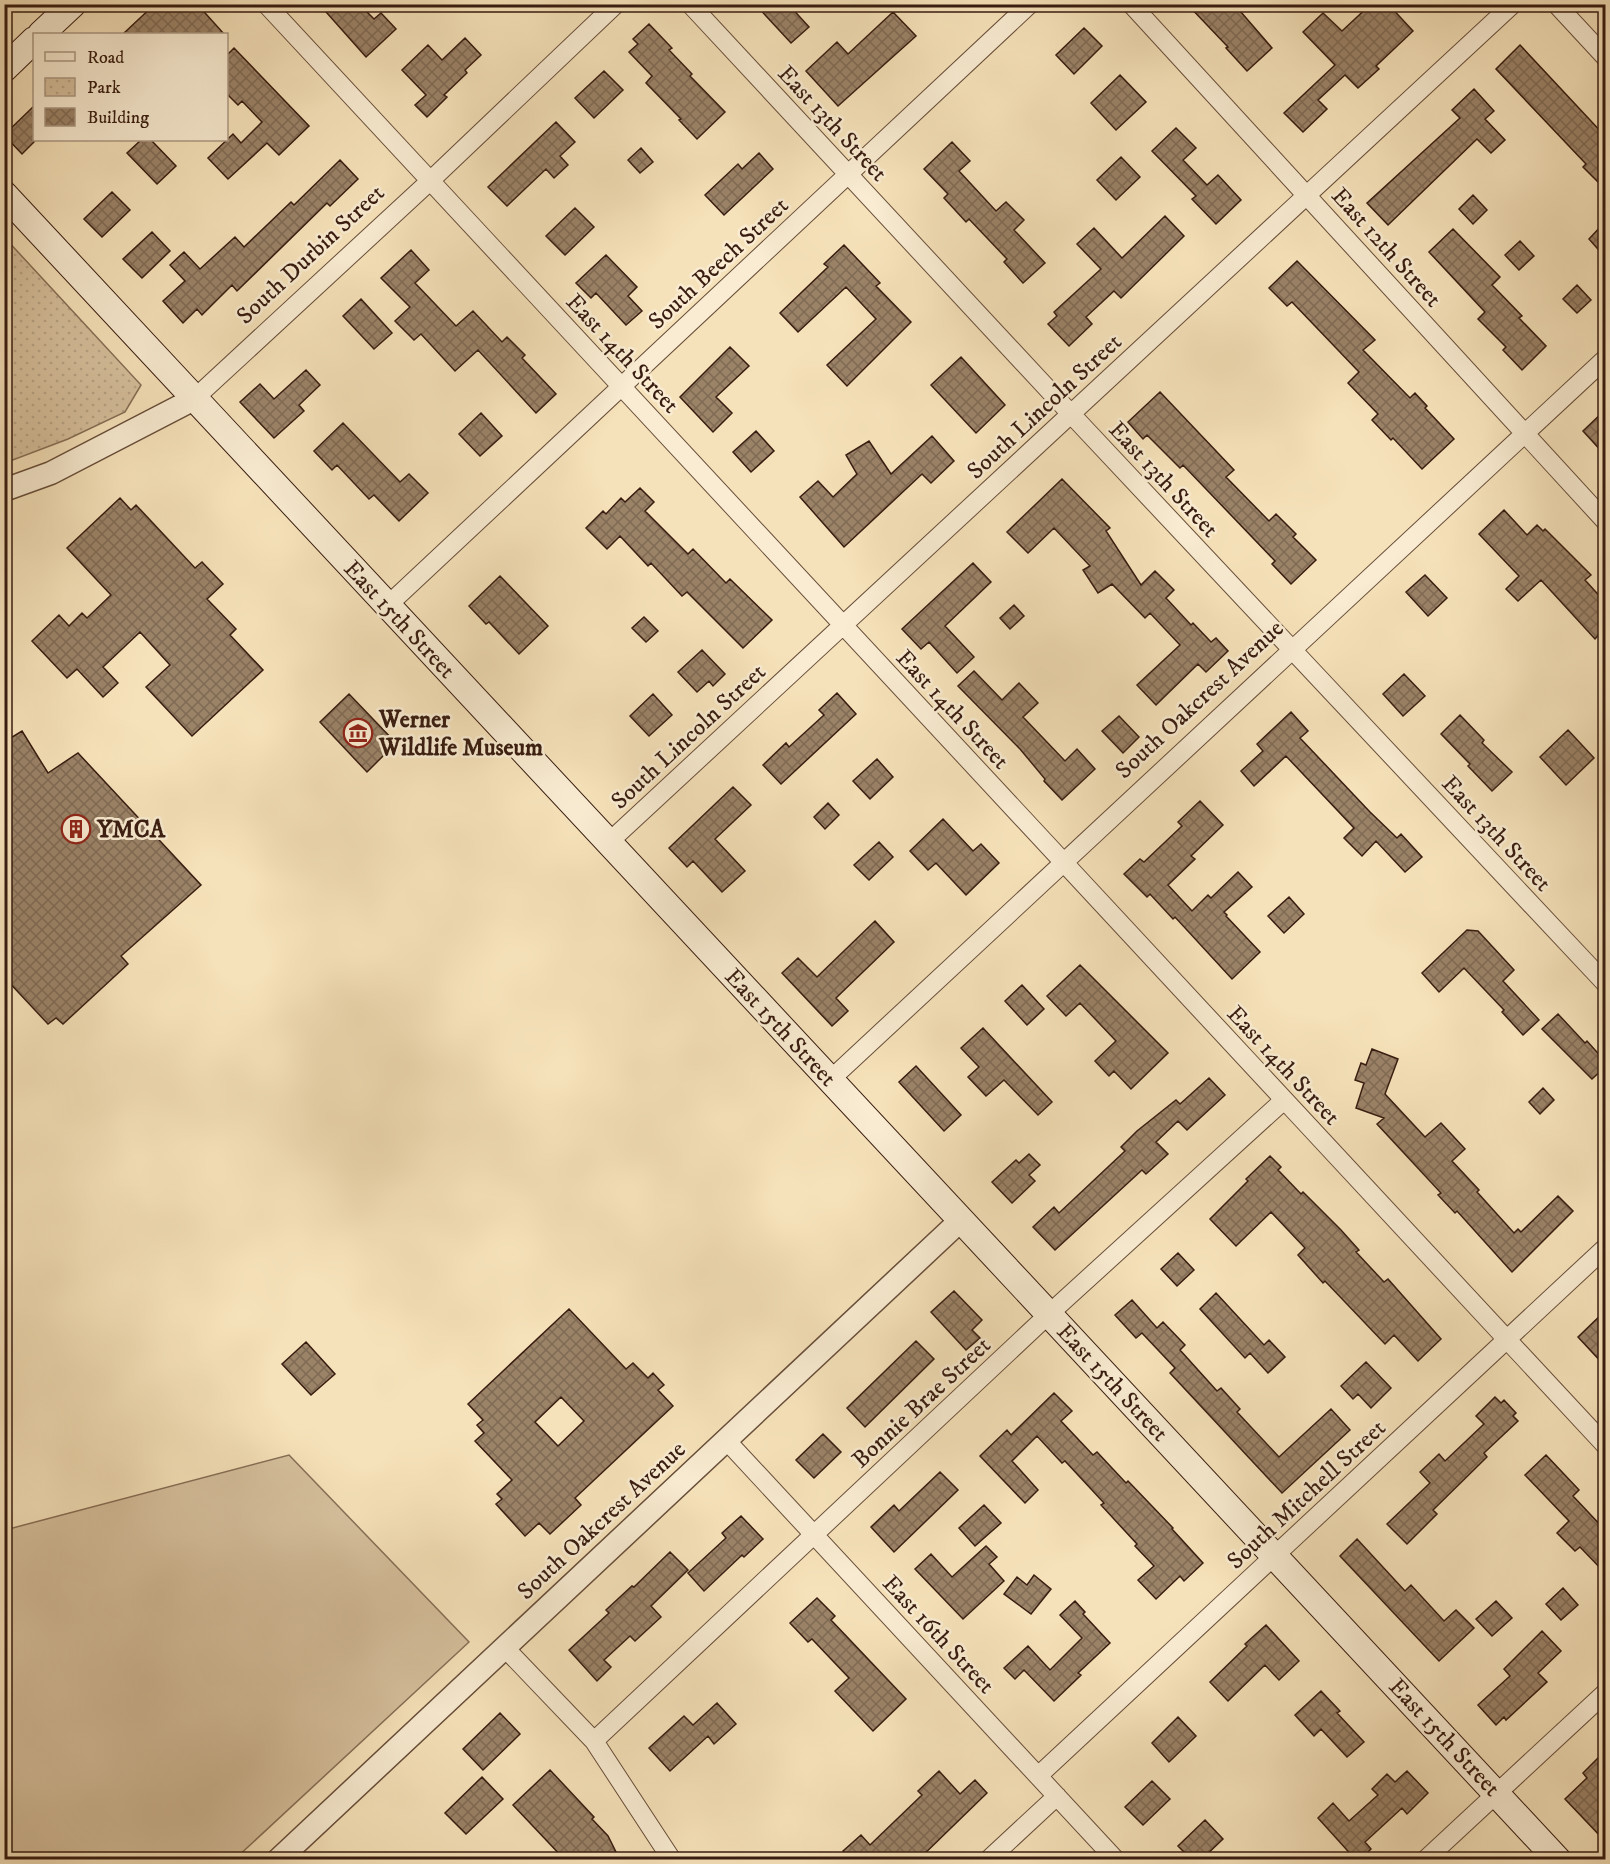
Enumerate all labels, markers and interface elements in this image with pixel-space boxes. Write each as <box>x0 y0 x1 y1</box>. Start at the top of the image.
legend <box>33 33 228 141</box>
text: Road <box>87 47 124 69</box>
street label: East 13th Street <box>771 59 894 188</box>
text: Park <box>87 77 121 99</box>
text: Building <box>87 107 149 129</box>
street label: South Durbin Street <box>230 178 391 331</box>
street label: East 12th Street <box>1325 182 1448 314</box>
street label: South Beech Street <box>642 191 795 336</box>
street label: East 14th Street <box>559 288 686 420</box>
street label: South Lincoln Street <box>961 327 1129 486</box>
street label: East 13th Street <box>1102 415 1225 544</box>
street label: East 15th Street <box>337 554 462 685</box>
street label: South Oakcrest Avenue <box>1109 614 1290 786</box>
street label: East 14th Street <box>889 644 1016 776</box>
street label: South Lincoln Street <box>605 657 773 816</box>
place label: Werner Wildlife Museum <box>378 705 543 763</box>
museum icon: Werner Wildlife Museum <box>342 717 374 749</box>
street label: East 13th Street <box>1435 769 1558 898</box>
building icon: YMCA <box>60 813 92 845</box>
place label: YMCA <box>96 815 166 845</box>
street label: East 15th Street <box>718 962 843 1093</box>
street label: East 14th Street <box>1220 1000 1347 1132</box>
street label: East 15th Street <box>1050 1317 1175 1448</box>
street label: Bonnie Brae Street <box>846 1330 998 1475</box>
street label: South Mitchell Street <box>1221 1413 1392 1576</box>
street label: South Oakcrest Avenue <box>511 1435 692 1607</box>
street label: East 16th Street <box>876 1569 1001 1701</box>
street label: East 15th Street <box>1382 1672 1507 1803</box>

